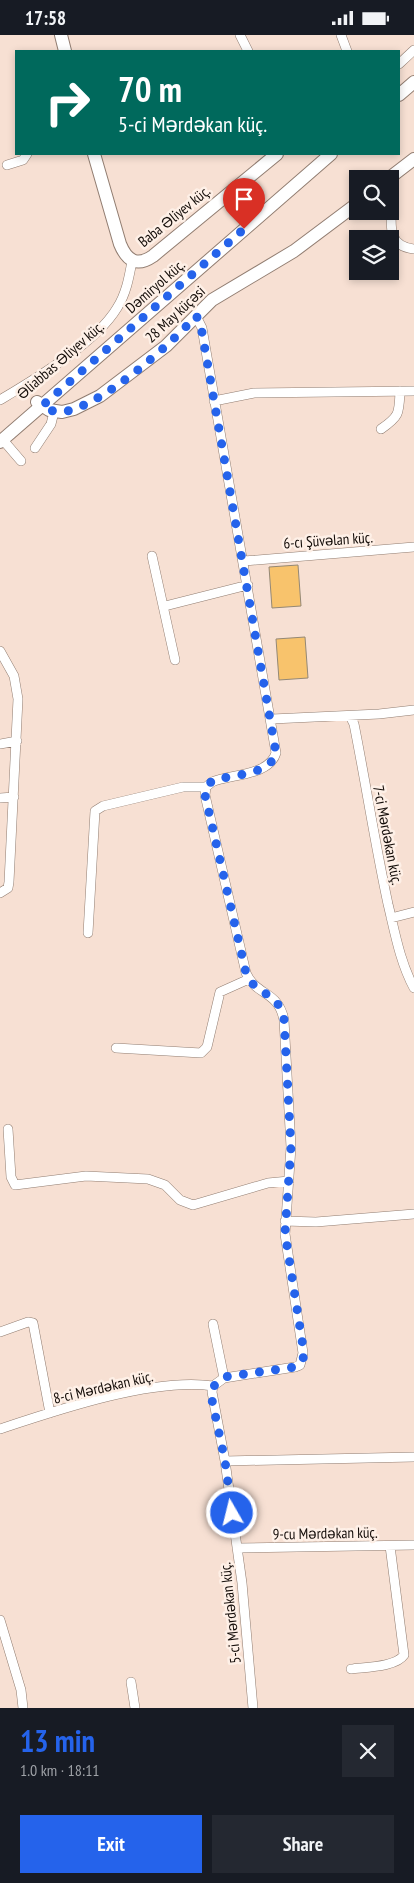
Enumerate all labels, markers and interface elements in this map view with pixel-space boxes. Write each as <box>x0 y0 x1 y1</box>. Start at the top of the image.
text: 17:58 <box>25 6 66 30</box>
text: 70 m <box>118 66 182 112</box>
icon: right <box>35 70 100 135</box>
text: 5-ci Mərdəkan küç. <box>118 110 267 138</box>
map controls <box>349 170 399 280</box>
button: search <box>349 170 399 220</box>
pin <box>223 178 265 229</box>
street label: Baba Əliyev küç. <box>134 181 214 251</box>
icon: arrive <box>230 185 258 213</box>
button: layers <box>349 230 399 280</box>
street label: Dəmiryol küç. <box>121 255 189 317</box>
street label: 28 May küçəsi <box>141 281 209 347</box>
street label: Əliabbas Əliyev küç. <box>12 317 108 403</box>
street label: 6-cı Şüvəlan küç. <box>283 527 374 553</box>
street label: 7-ci Mərdəkan küç. <box>369 784 407 887</box>
street label: 8-ci Mərdəkan küç. <box>51 1366 155 1408</box>
position arrow <box>205 1486 257 1538</box>
street label: 9-cu Mərdəkan küç. <box>272 1523 378 1543</box>
street label: 5-ci Mərdəkan küç. <box>215 1561 245 1665</box>
text: 13 min <box>20 1721 95 1760</box>
button: close <box>342 1725 394 1777</box>
text: 1.0 km · 18:11 <box>20 1760 100 1780</box>
button: Exit <box>20 1815 202 1873</box>
button: Share <box>212 1815 394 1873</box>

